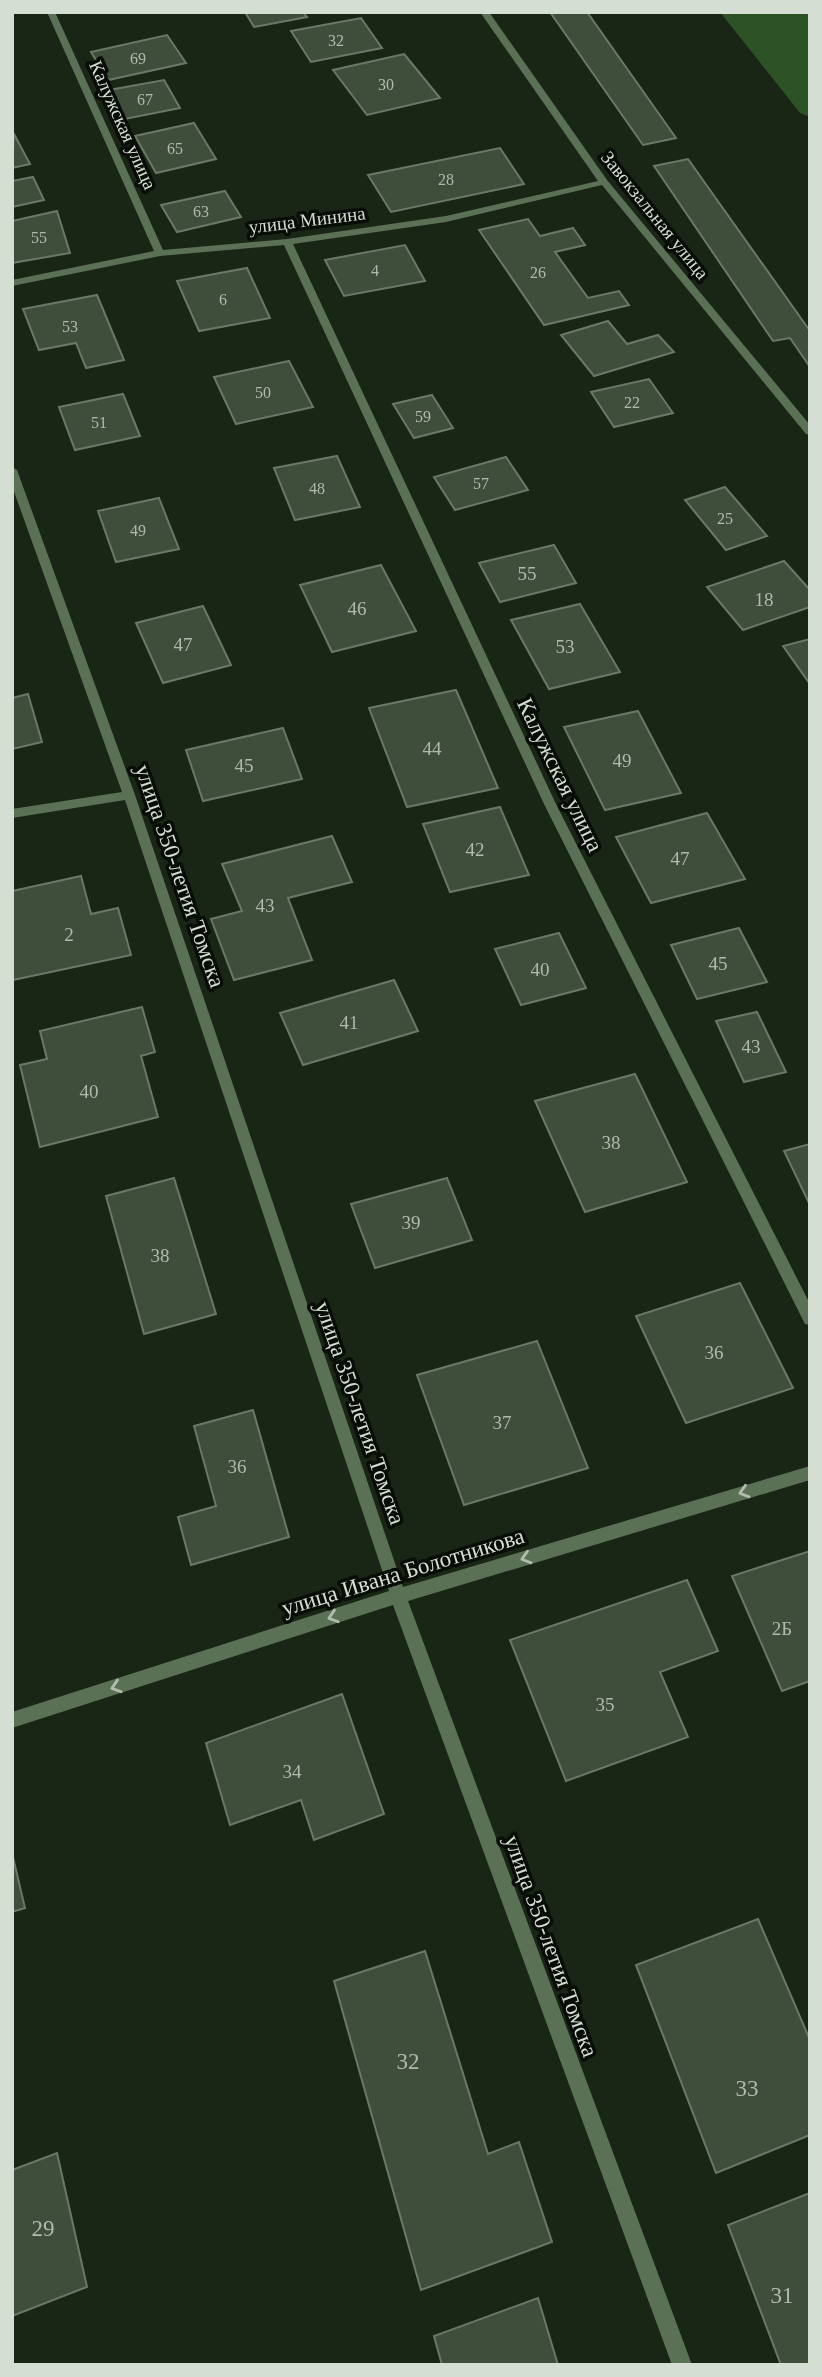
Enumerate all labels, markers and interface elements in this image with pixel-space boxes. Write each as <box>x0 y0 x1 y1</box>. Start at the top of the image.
house number: 32 <box>328 32 344 49</box>
house number: 69 <box>130 50 146 67</box>
street label: Калужская улица <box>85 57 161 193</box>
house number: 30 <box>378 76 394 93</box>
house number: 67 <box>137 91 153 108</box>
house number: 65 <box>167 140 183 157</box>
street label: Завокзальная улица <box>597 147 713 284</box>
house number: 28 <box>438 171 454 188</box>
street label: улица Минина <box>247 202 367 238</box>
house number: 63 <box>193 203 209 220</box>
house number: 55 <box>31 229 47 246</box>
house number: 4 <box>371 262 379 279</box>
house number: 26 <box>530 264 546 281</box>
house number: 6 <box>219 291 227 308</box>
house number: 53 <box>62 318 78 335</box>
house number: 50 <box>255 384 271 401</box>
house number: 22 <box>624 394 640 411</box>
house number: 59 <box>415 408 431 425</box>
house number: 51 <box>91 414 107 431</box>
house number: 57 <box>473 475 489 492</box>
house number: 48 <box>309 480 325 497</box>
house number: 25 <box>717 510 733 527</box>
house number: 49 <box>130 522 146 539</box>
house number: 55 <box>518 563 537 584</box>
house number: 18 <box>755 589 774 610</box>
house number: 46 <box>348 598 367 619</box>
house number: 47 <box>174 634 193 655</box>
house number: 53 <box>556 636 575 657</box>
street label: Калужская улица <box>512 694 608 856</box>
house number: 44 <box>423 738 442 759</box>
house number: 49 <box>613 750 632 771</box>
house number: 45 <box>235 755 254 776</box>
street label: улица 350-летия Томска <box>130 761 230 991</box>
house number: 42 <box>466 839 485 860</box>
house number: 47 <box>671 848 690 869</box>
house number: 43 <box>256 895 275 916</box>
house number: 2 <box>64 924 74 945</box>
house number: 45 <box>709 953 728 974</box>
house number: 40 <box>531 959 550 980</box>
house number: 41 <box>340 1012 359 1033</box>
house number: 43 <box>742 1036 761 1057</box>
house number: 40 <box>80 1081 99 1102</box>
house number: 38 <box>602 1132 621 1153</box>
house number: 39 <box>402 1212 421 1233</box>
house number: 38 <box>151 1245 170 1266</box>
street label: улица 350-летия Томска <box>310 1298 410 1528</box>
house number: 36 <box>705 1342 724 1363</box>
house number: 37 <box>493 1412 512 1433</box>
house number: 36 <box>228 1456 247 1477</box>
one-way arrow <box>739 1484 751 1499</box>
street label: улица Ивана Болотникова <box>279 1523 527 1621</box>
one-way arrow <box>521 1549 533 1564</box>
one-way arrow <box>327 1609 339 1623</box>
house number: 2Б <box>772 1618 792 1639</box>
one-way arrow <box>110 1679 123 1693</box>
house number: 35 <box>596 1694 615 1715</box>
house number: 34 <box>283 1761 302 1782</box>
street label: улица 350-летия Томска <box>499 1832 603 2060</box>
house number: 32 <box>397 2049 420 2074</box>
house number: 33 <box>736 2076 759 2101</box>
house number: 29 <box>32 2216 55 2241</box>
house number: 31 <box>771 2283 794 2308</box>

